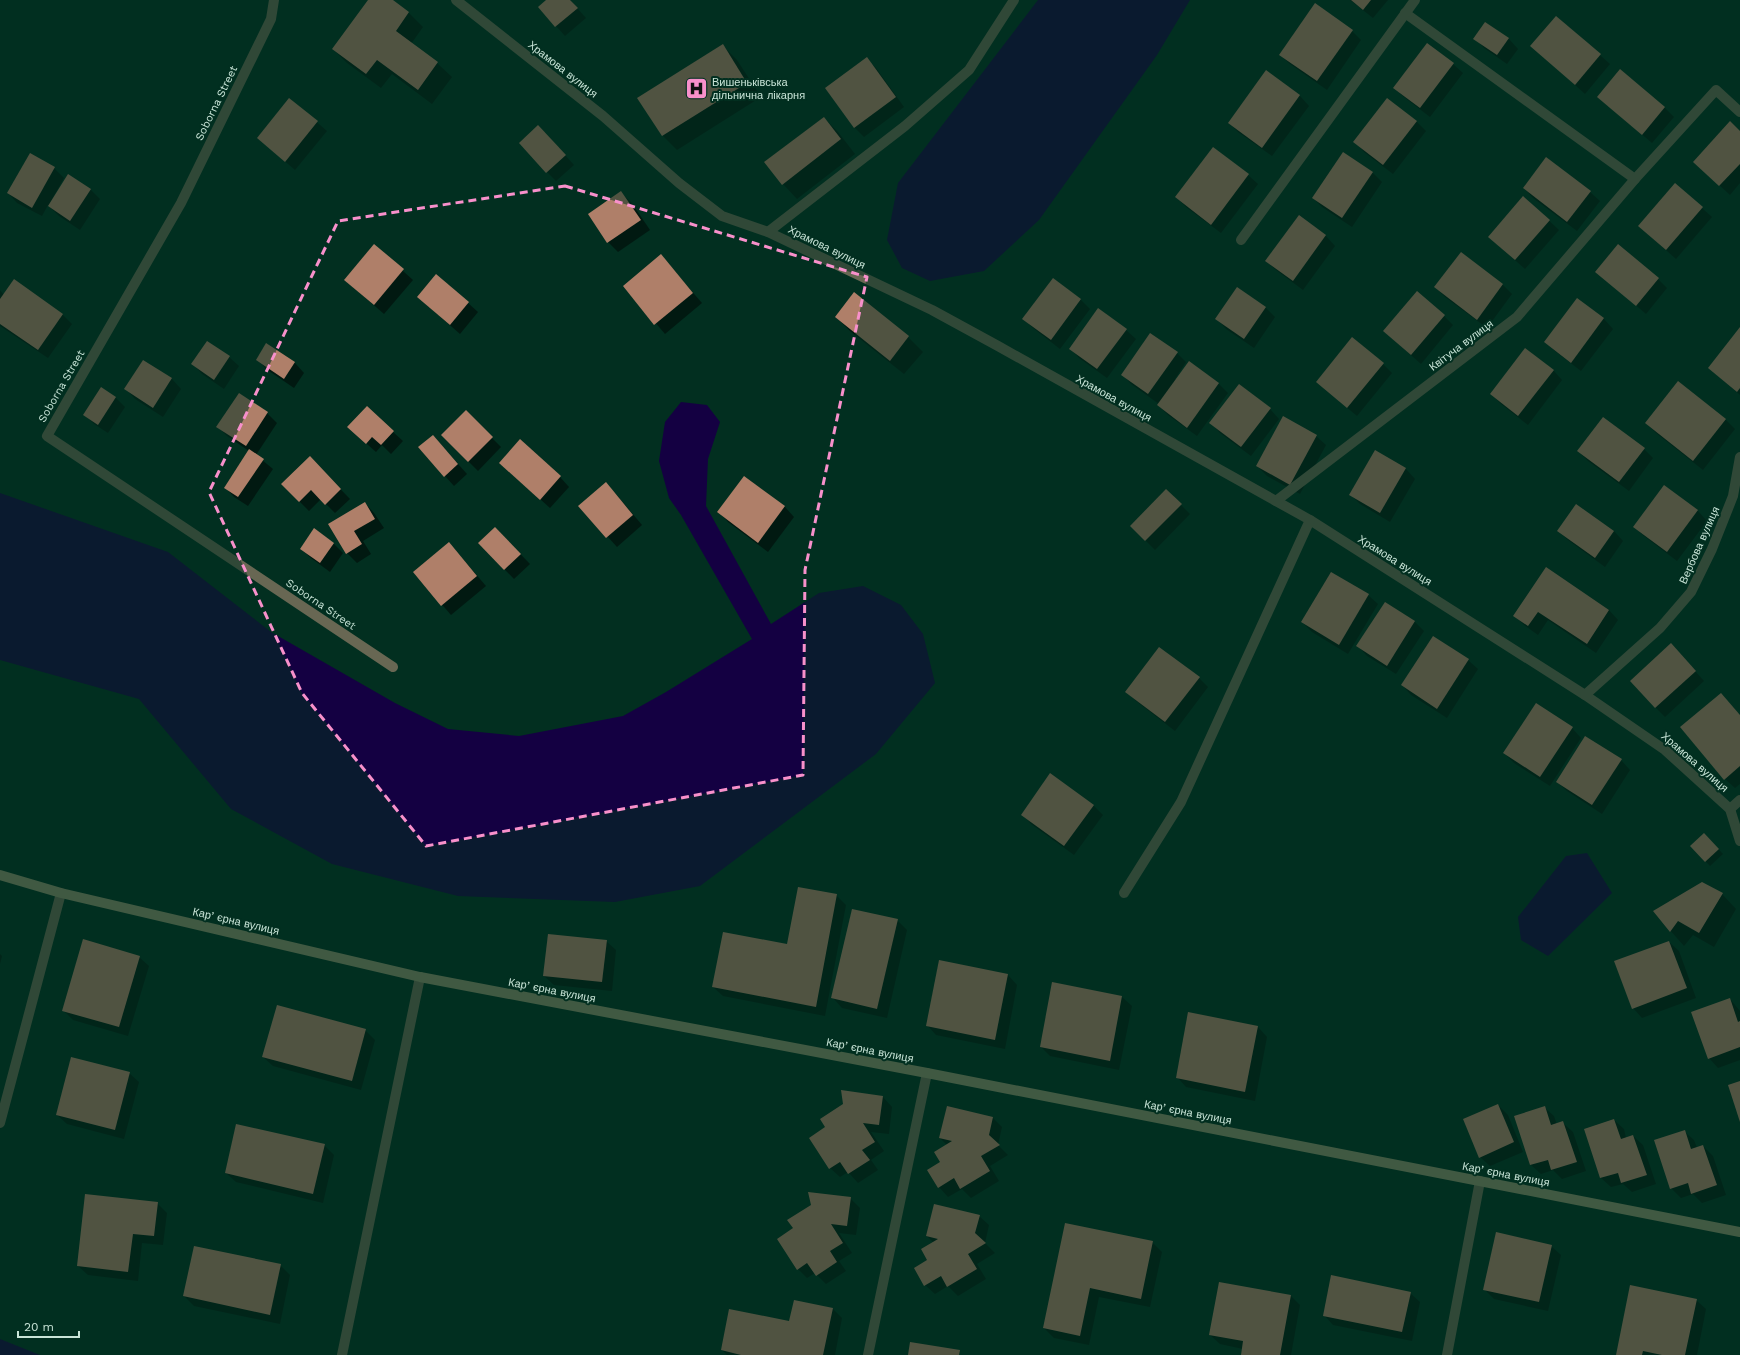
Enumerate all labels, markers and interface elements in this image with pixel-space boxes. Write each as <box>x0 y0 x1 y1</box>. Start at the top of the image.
street label: Храмова вулиця <box>525 38 600 101</box>
street label: Soborna Street <box>193 63 240 143</box>
hospital icon: Вишеньківська дільнична лікарня <box>683 75 709 101</box>
place label: Вишеньківська дільнична лікарня <box>712 76 805 102</box>
street label: Храмова вулиця <box>786 223 868 272</box>
street label: Квітуча вулиця <box>1427 317 1496 374</box>
street label: Soborna Street <box>35 347 88 425</box>
street label: Храмова вулиця <box>1074 372 1154 425</box>
street label: Вербова вулиця <box>1677 504 1722 586</box>
street label: Храмова вулиця <box>1355 533 1434 588</box>
street label: Soborna Street <box>283 576 358 633</box>
street label: Храмова вулиця <box>1659 730 1731 795</box>
street label: Карʼєрна вулиця <box>191 905 281 938</box>
street label: Карʼєрна вулиця <box>507 976 597 1005</box>
street label: Карʼєрна вулиця <box>825 1036 915 1065</box>
street label: Карʼєрна вулиця <box>1143 1098 1233 1127</box>
street label: Карʼєрна вулиця <box>1461 1160 1551 1189</box>
scale bar <box>18 1313 79 1339</box>
text: 20 m <box>24 1320 54 1334</box>

